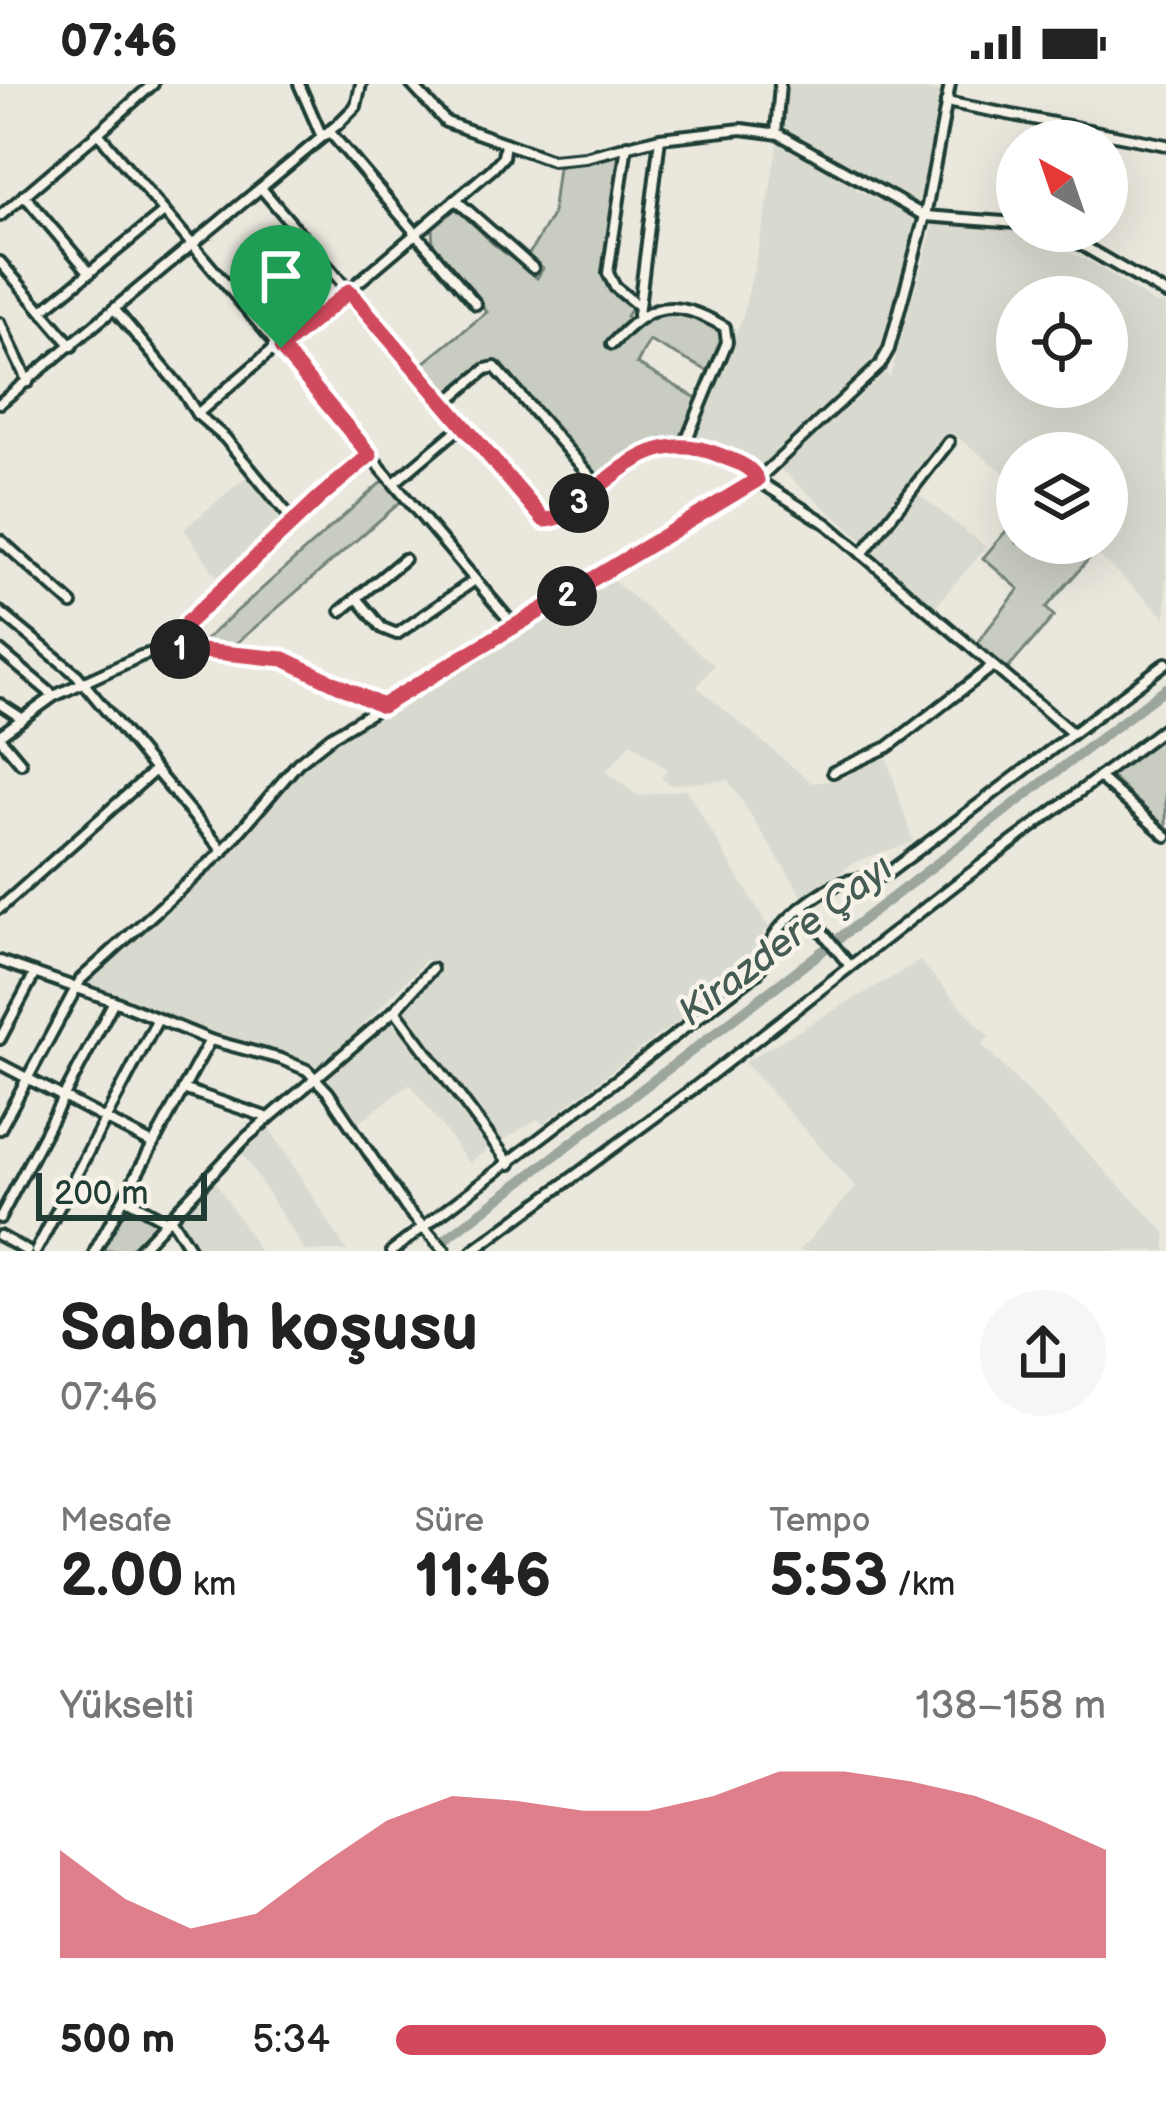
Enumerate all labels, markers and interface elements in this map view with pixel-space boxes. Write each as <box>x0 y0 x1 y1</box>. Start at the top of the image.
text: 07:46 <box>60 15 177 70</box>
north arrow <box>996 120 1128 252</box>
map controls <box>996 120 1128 564</box>
pin <box>230 225 332 348</box>
icon: arrive <box>248 243 314 309</box>
button: locate <box>996 276 1128 408</box>
button: layers <box>996 432 1128 564</box>
pin: 3 <box>549 473 609 533</box>
text: 3 <box>569 483 589 523</box>
pin: 2 <box>537 566 597 626</box>
text: 2 <box>557 576 577 616</box>
pin: 1 <box>150 619 210 679</box>
text: 1 <box>173 629 187 669</box>
water label: Kirazdere Çayı <box>670 845 902 1037</box>
scale bar <box>36 1167 207 1220</box>
text: 200 m <box>54 1174 148 1214</box>
text: Sabah koşusu <box>60 1290 478 1369</box>
button: share <box>980 1290 1106 1416</box>
text: 07:46 <box>60 1375 158 1422</box>
text: Mesafe <box>60 1501 172 1541</box>
text: Süre <box>415 1501 484 1541</box>
text: Tempo <box>769 1501 870 1541</box>
text: 2.00 <box>60 1541 184 1613</box>
text: 11:46 <box>415 1541 551 1613</box>
text: 5:53 <box>769 1541 888 1613</box>
text: km <box>184 1565 236 1605</box>
text: /km <box>888 1565 955 1605</box>
text: Yükselti <box>60 1683 194 1730</box>
text: 138–158 m <box>916 1683 1106 1730</box>
text: 500 m <box>60 2017 175 2064</box>
text: 5:34 <box>252 2017 330 2064</box>

